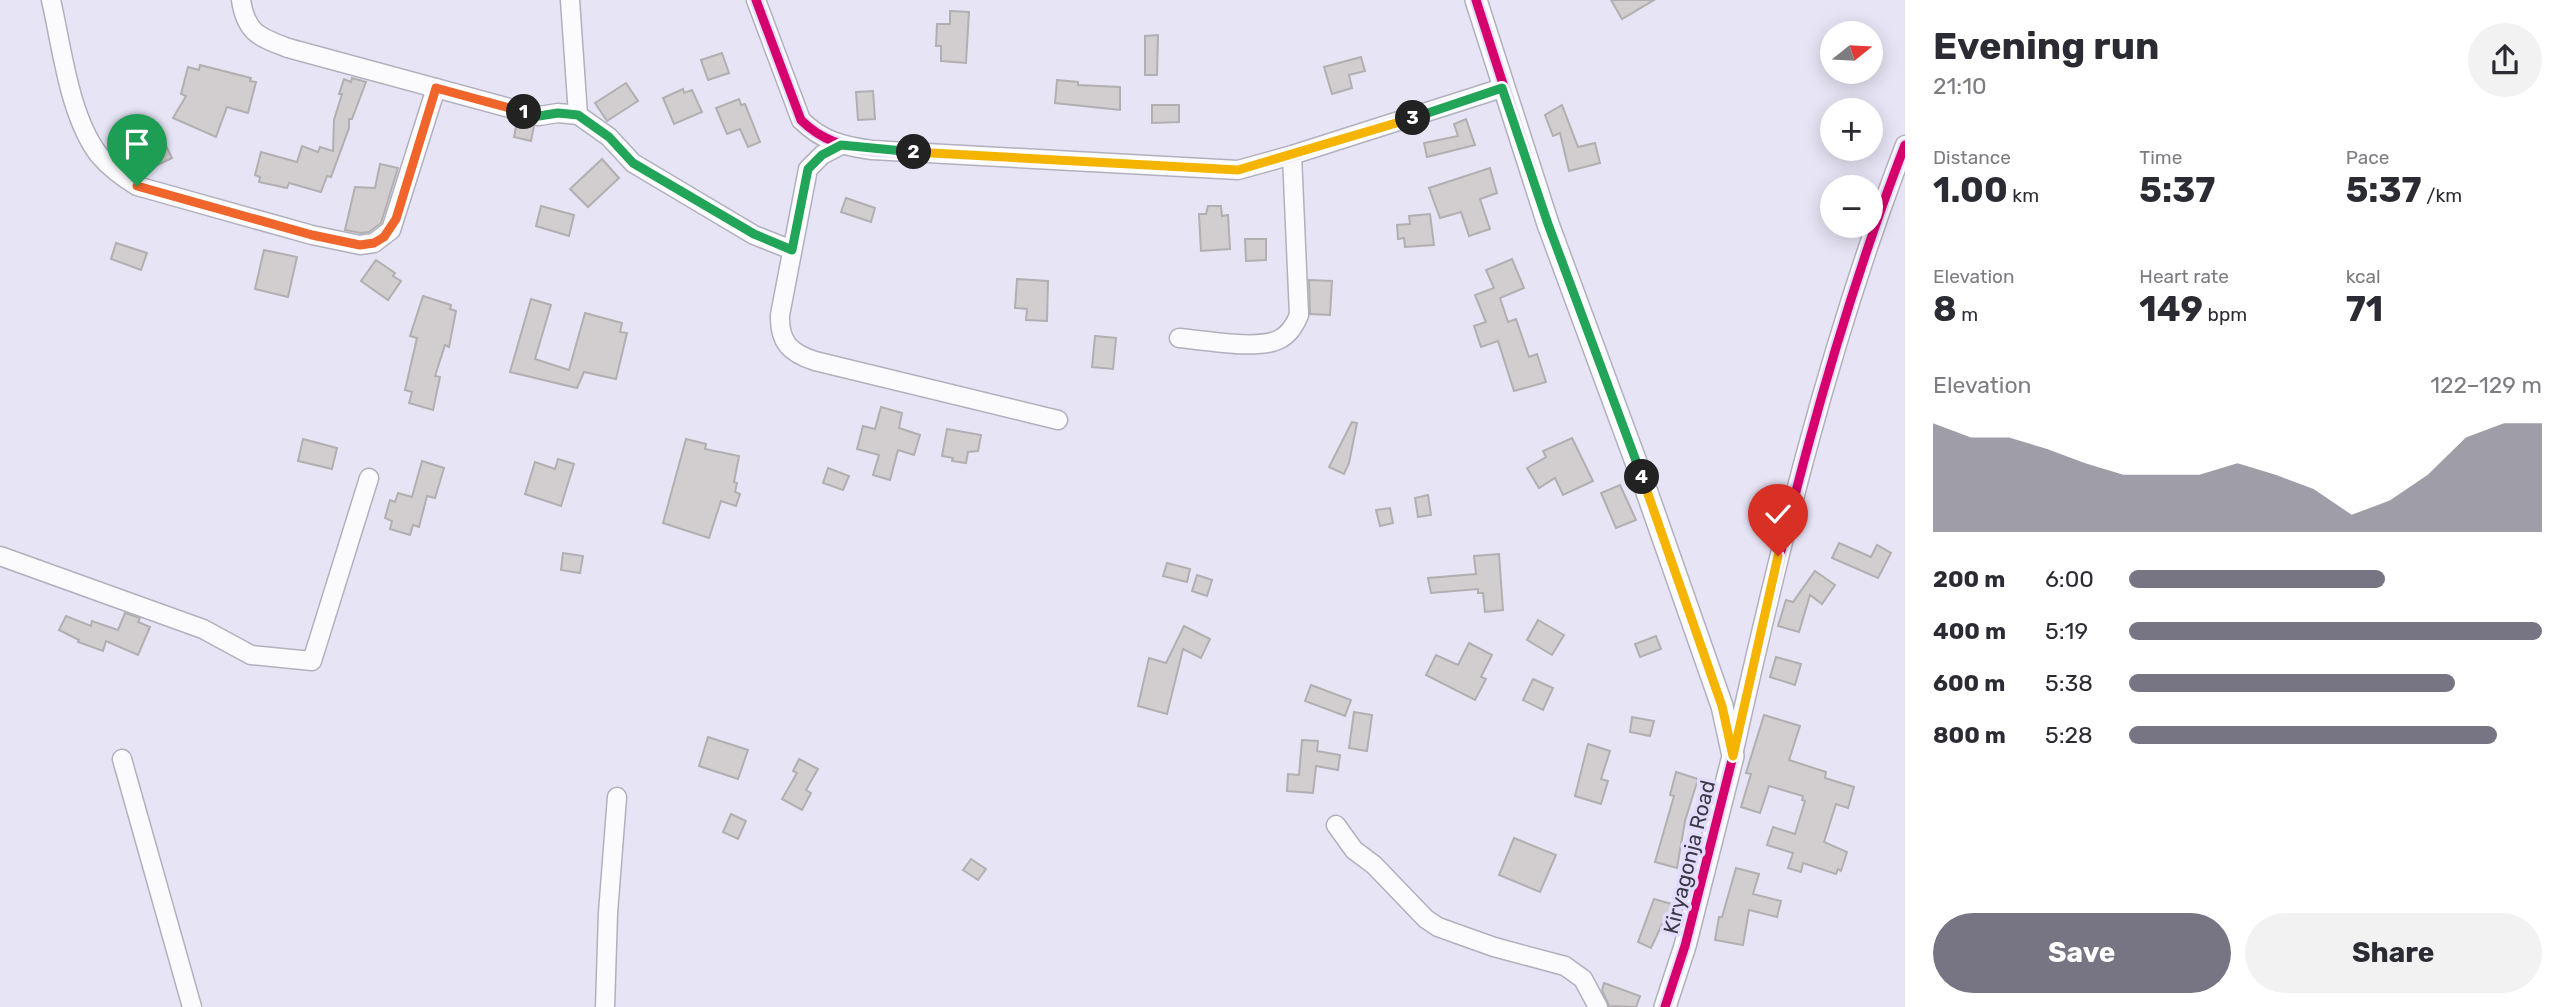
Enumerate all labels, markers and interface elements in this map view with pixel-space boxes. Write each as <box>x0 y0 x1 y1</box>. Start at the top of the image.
north arrow <box>1820 21 1883 84</box>
map controls <box>1820 21 1883 238</box>
text: Evening run <box>1933 23 2159 69</box>
button: share <box>2468 23 2542 97</box>
text: 21:10 <box>1933 72 1987 100</box>
pin: 1 <box>506 94 542 130</box>
button: + <box>1820 98 1883 161</box>
text: 1 <box>519 100 528 123</box>
pin: 3 <box>1396 100 1430 136</box>
text: 3 <box>1406 106 1419 129</box>
pin <box>107 114 167 186</box>
icon: arrive <box>118 125 156 163</box>
pin: 2 <box>897 134 932 170</box>
text: 2 <box>907 140 920 163</box>
text: Distance <box>1933 146 2011 169</box>
text: Time <box>2139 146 2182 169</box>
text: Pace <box>2346 146 2389 169</box>
text: 1.00 <box>1933 169 2008 211</box>
text: 5:37 <box>2139 169 2215 211</box>
text: 5:37 <box>2346 169 2422 211</box>
button: − <box>1820 175 1883 238</box>
text: km <box>2008 184 2039 207</box>
text: /km <box>2422 184 2462 207</box>
text: Elevation <box>1933 265 2014 288</box>
text: Heart rate <box>2139 265 2229 288</box>
text: kcal <box>2346 265 2381 288</box>
text: 8 <box>1933 288 1957 330</box>
text: 149 <box>2139 288 2203 330</box>
text: 71 <box>2346 288 2383 330</box>
text: m <box>1957 303 1978 326</box>
text: bpm <box>2203 303 2247 326</box>
text: Elevation <box>1933 371 2032 399</box>
text: 122–129 m <box>2430 371 2542 399</box>
pin: 4 <box>1624 460 1660 494</box>
text: 4 <box>1635 465 1648 488</box>
pin <box>1748 484 1808 556</box>
icon: check <box>1759 495 1797 533</box>
text: 200 m <box>1933 565 2005 593</box>
text: 6:00 <box>2045 565 2094 593</box>
text: 400 m <box>1933 617 2006 645</box>
text: 5:19 <box>2045 617 2088 645</box>
text: 600 m <box>1933 669 2005 697</box>
text: 5:38 <box>2045 669 2093 697</box>
text: 800 m <box>1933 721 2006 749</box>
text: 5:28 <box>2045 721 2093 749</box>
street label: Kiryagonja Road <box>1658 778 1720 936</box>
button: Save <box>1933 913 2231 993</box>
button: Share <box>2245 913 2542 993</box>

